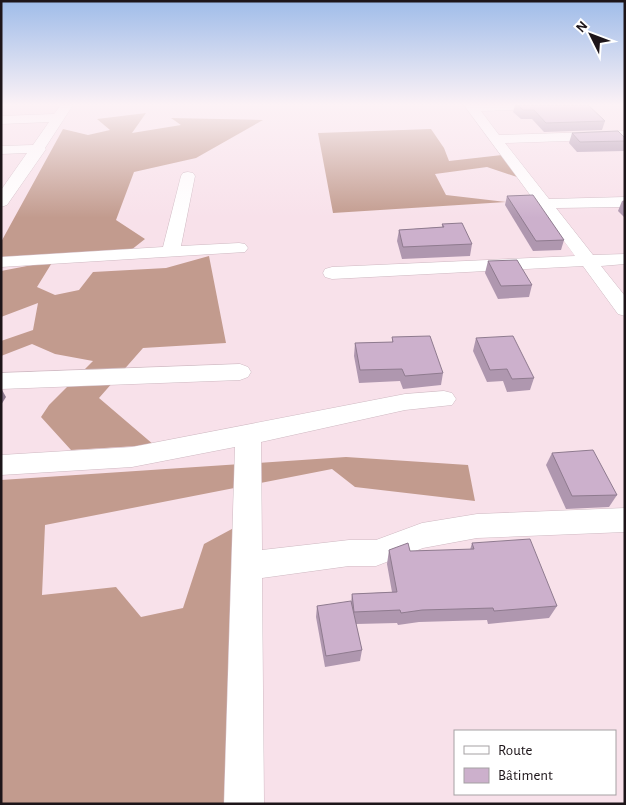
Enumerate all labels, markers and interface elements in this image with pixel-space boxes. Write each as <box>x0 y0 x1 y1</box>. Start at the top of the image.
north arrow <box>566 10 616 60</box>
text: N <box>574 19 591 35</box>
legend <box>454 730 616 795</box>
text: Route <box>498 743 532 758</box>
text: Bâtiment <box>498 768 553 783</box>

